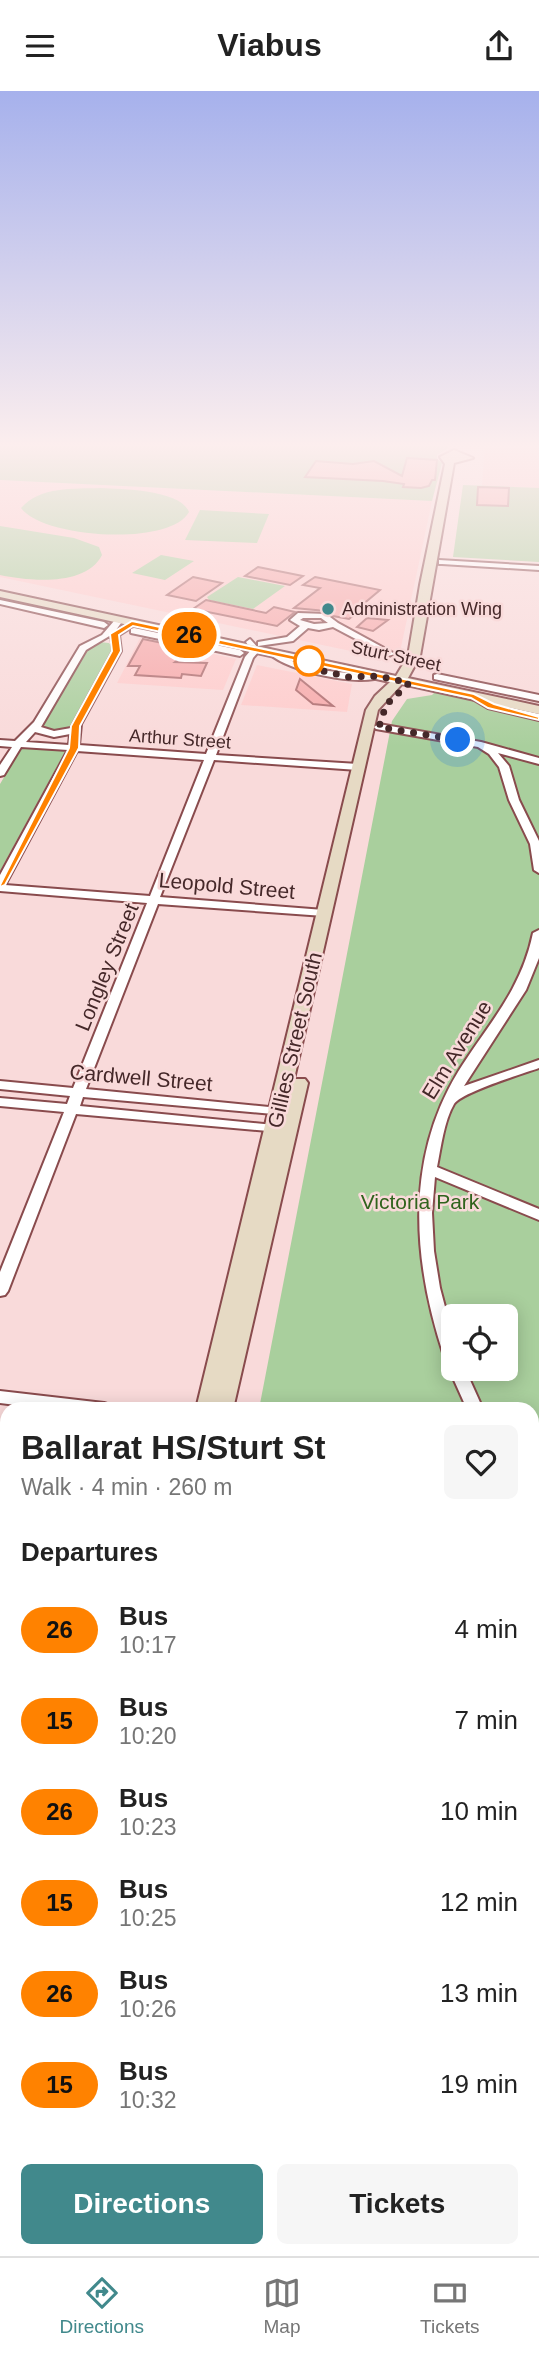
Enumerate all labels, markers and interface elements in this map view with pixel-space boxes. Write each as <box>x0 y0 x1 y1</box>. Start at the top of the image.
icon: menu <box>21 27 59 65</box>
text: Viabus <box>217 27 322 63</box>
icon: share <box>480 27 518 65</box>
place label: Administration Wing <box>342 599 502 619</box>
marker: Administration Wing <box>320 601 336 617</box>
line badge: 26 <box>158 612 220 658</box>
text: 26 <box>176 621 202 648</box>
street label: Sturt Street <box>349 637 443 675</box>
unlabelled marker <box>294 646 324 676</box>
your location <box>440 722 475 757</box>
street label: Arthur Street <box>128 725 232 753</box>
street label: Leopold Street <box>158 868 296 903</box>
street label: Longley Street <box>71 900 143 1034</box>
street label: Gillies Street South <box>263 950 326 1130</box>
street label: Elm Avenue <box>417 996 496 1103</box>
street label: Cardwell Street <box>69 1060 214 1095</box>
park label: Victoria Park <box>361 1190 480 1213</box>
map controls <box>441 1304 518 1381</box>
button: locate <box>441 1304 518 1381</box>
button: heart <box>444 1425 518 1499</box>
text: Ballarat HS/Sturt St <box>21 1429 325 1466</box>
text: Walk · 4 min · 260 m <box>21 1474 232 1500</box>
text: Departures <box>21 1537 158 1567</box>
text: Bus <box>119 1601 168 1631</box>
text: 4 min <box>454 1614 518 1644</box>
text: 26 <box>46 1616 73 1643</box>
text: 10:17 <box>119 1632 177 1658</box>
text: Bus <box>119 1692 168 1722</box>
text: 7 min <box>454 1705 518 1735</box>
text: 15 <box>46 1707 73 1734</box>
text: 10:20 <box>119 1723 177 1749</box>
text: Bus <box>119 1783 168 1813</box>
text: 10 min <box>440 1796 518 1826</box>
text: 26 <box>46 1798 73 1825</box>
text: 10:23 <box>119 1814 177 1840</box>
text: Bus <box>119 1874 168 1904</box>
text: 12 min <box>440 1887 518 1917</box>
text: 15 <box>46 1889 73 1916</box>
text: 10:25 <box>119 1905 177 1931</box>
text: Bus <box>119 1965 168 1995</box>
text: 13 min <box>440 1978 518 2008</box>
text: 26 <box>46 1980 73 2007</box>
text: 10:26 <box>119 1996 177 2022</box>
text: Bus <box>119 2056 168 2086</box>
text: 19 min <box>440 2069 518 2099</box>
text: 15 <box>46 2071 73 2098</box>
text: 10:32 <box>119 2087 177 2113</box>
button: Directions <box>21 2164 263 2244</box>
button: Tickets <box>277 2164 518 2244</box>
tab: Directions <box>60 2274 144 2338</box>
tab: Map <box>263 2274 301 2338</box>
tab: Tickets <box>420 2274 479 2338</box>

